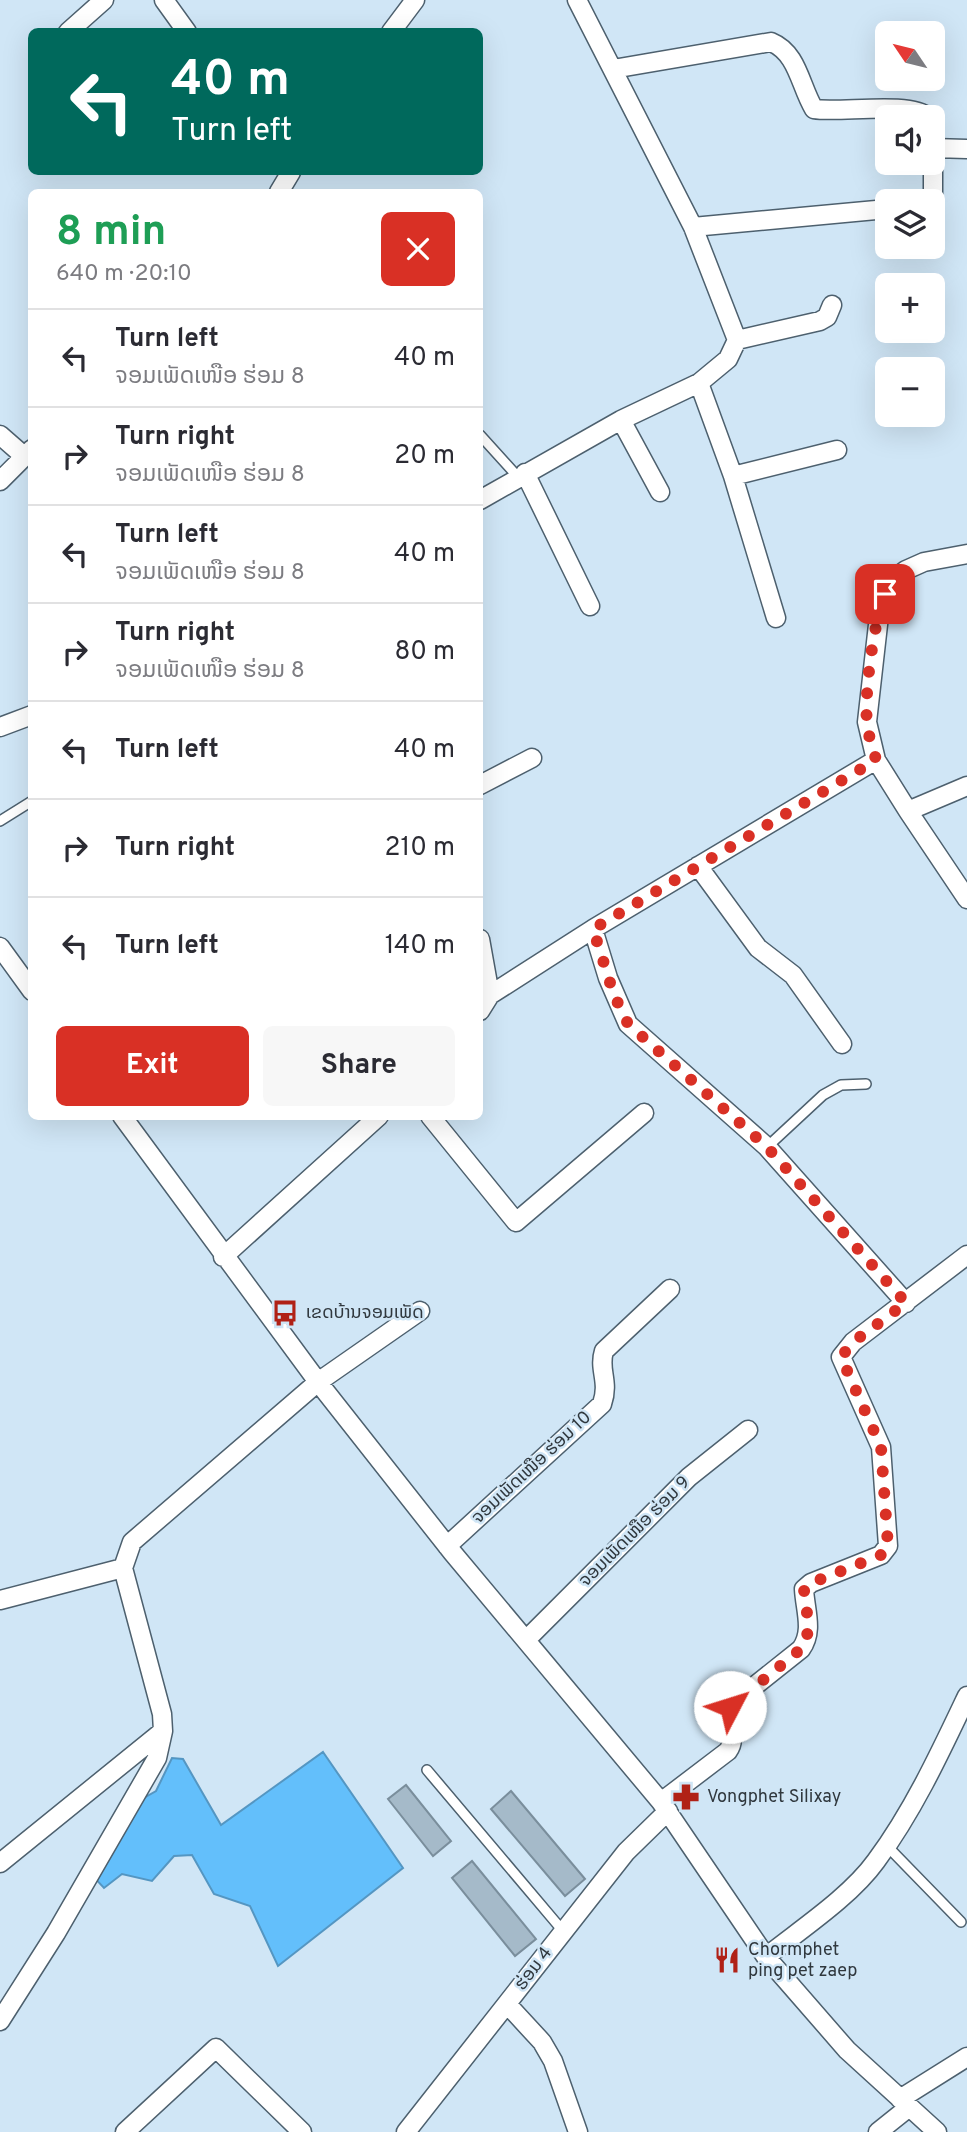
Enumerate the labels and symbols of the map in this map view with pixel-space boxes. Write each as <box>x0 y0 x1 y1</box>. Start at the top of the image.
north arrow <box>875 21 945 91</box>
pin <box>855 564 915 624</box>
bus stop icon: ເຂດບ້ານຈອມເພັດ <box>270 1298 300 1328</box>
place label: ເຂດບ້ານຈອມເພັດ <box>306 1302 424 1325</box>
street label: ຈອມເພັດເໜືອ ຮ່ອມ 10 <box>467 1406 597 1530</box>
street label: ຈອມເພັດເໜືອ ຮ່ອມ 9 <box>574 1471 696 1593</box>
position arrow <box>693 1670 767 1744</box>
pharmacy icon: Vongphet Silixay <box>671 1782 701 1812</box>
place label: Vongphet Silixay <box>707 1786 841 1809</box>
place label: Chormphet ping pet zaep <box>748 1939 857 1983</box>
street label: ຮ່ອມ 4 <box>510 1943 558 1995</box>
restaurant icon: Chormphet ping pet zaep <box>712 1945 742 1975</box>

